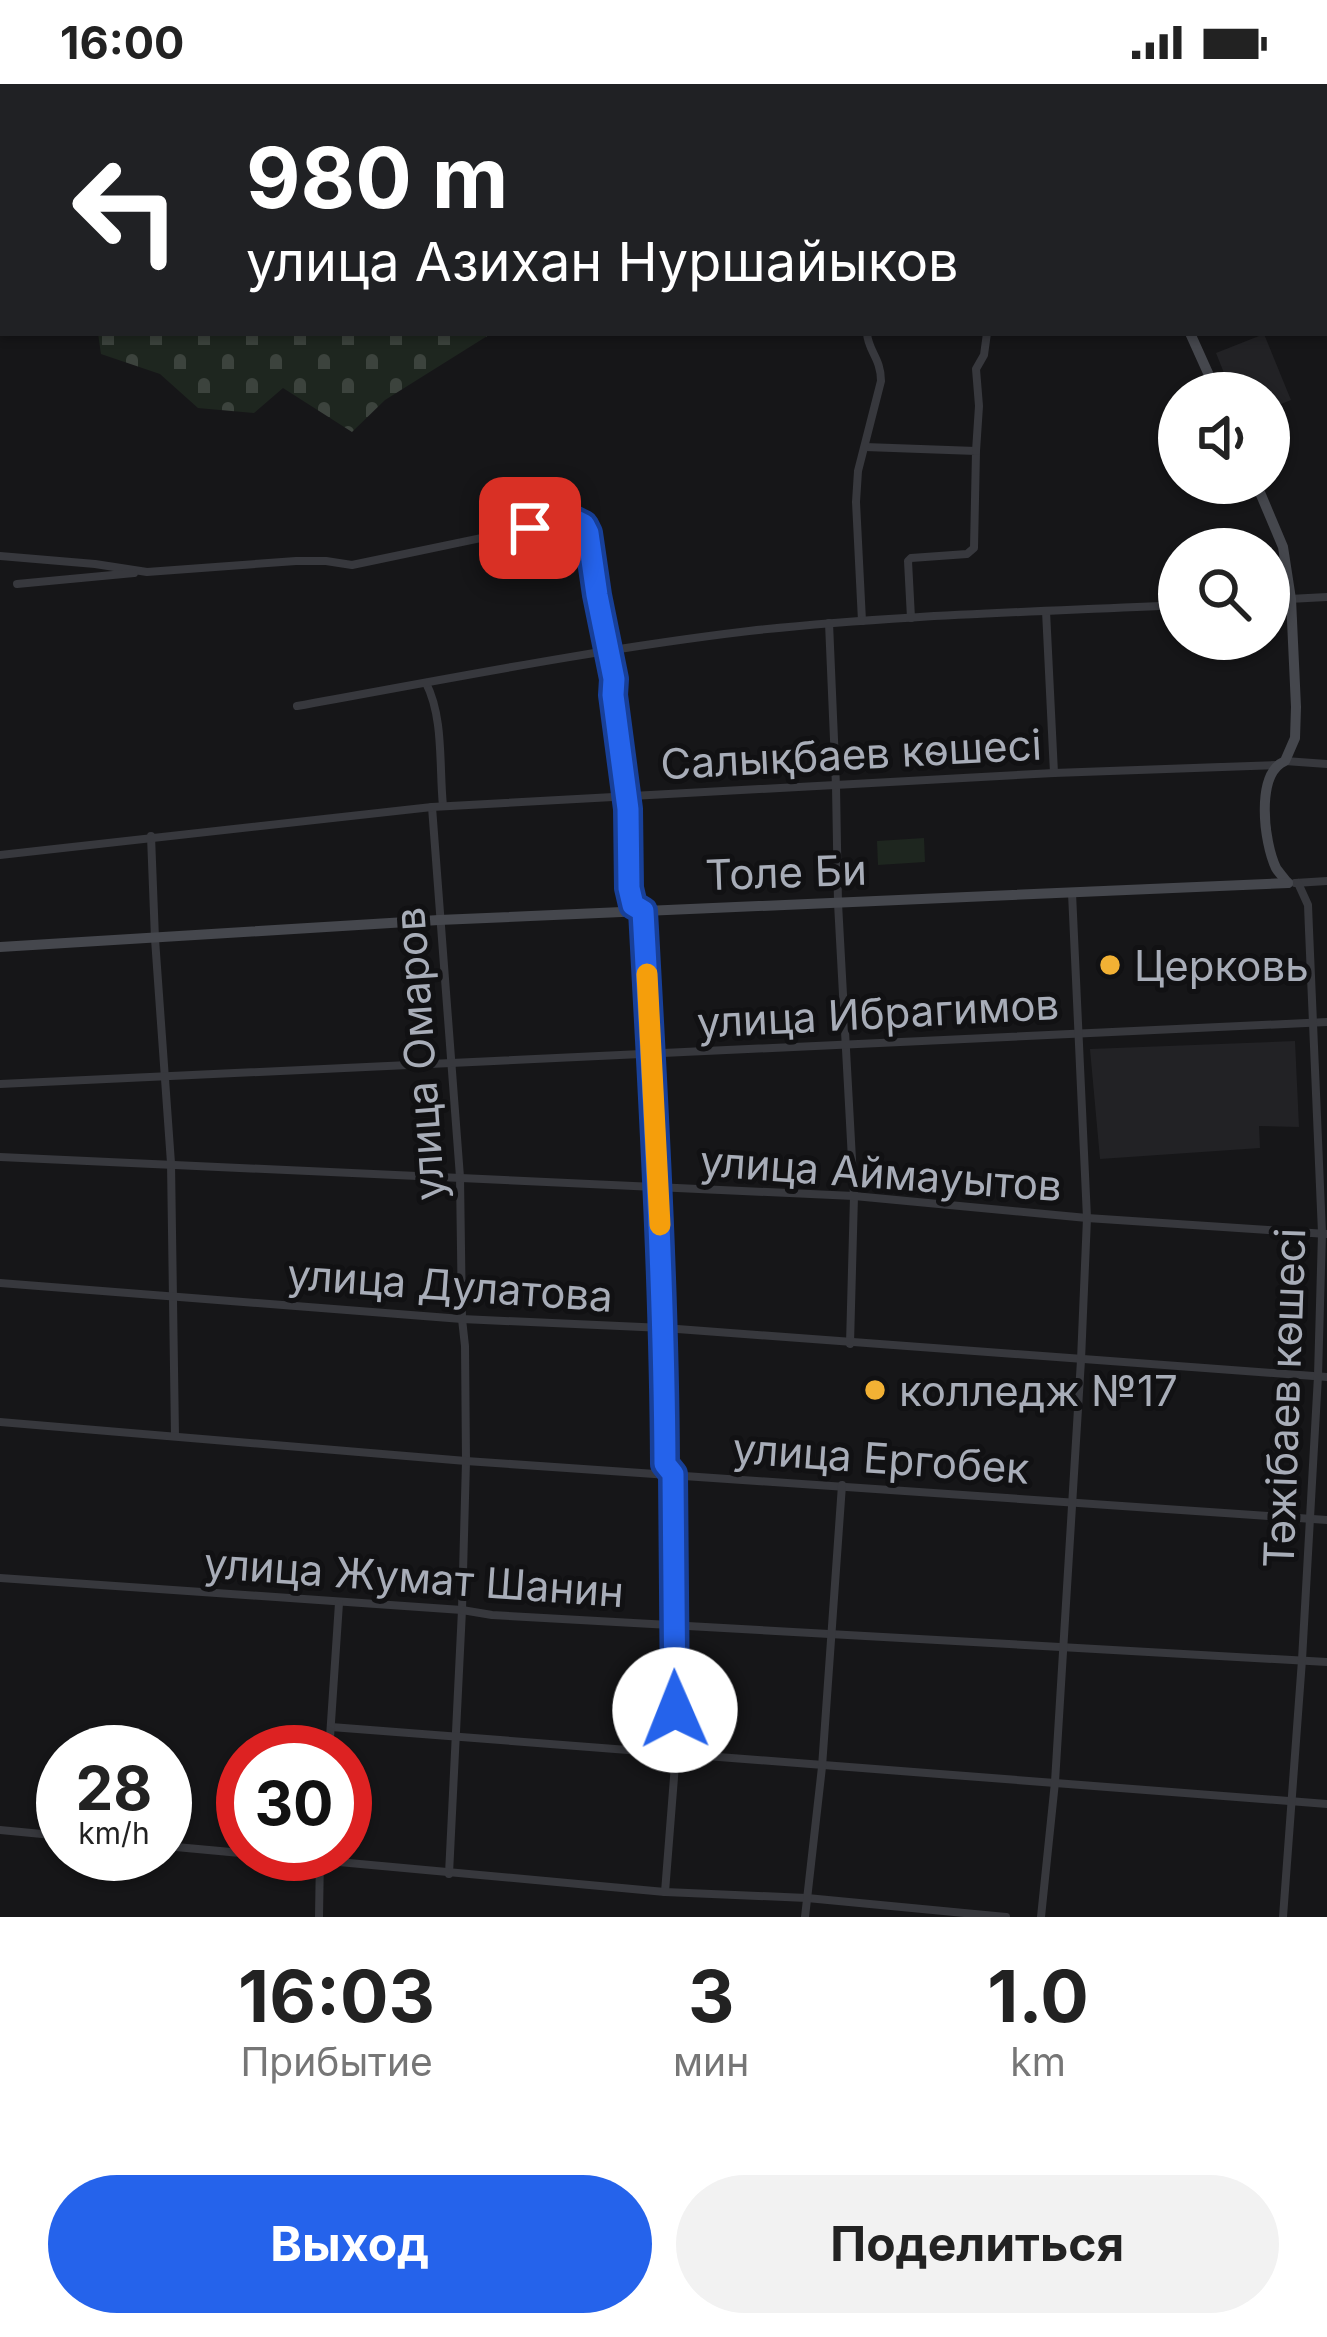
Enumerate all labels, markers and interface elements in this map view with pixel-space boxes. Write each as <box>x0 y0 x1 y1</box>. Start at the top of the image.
text: 16:00 <box>60 15 184 70</box>
text: 980 m <box>246 127 508 228</box>
icon: left <box>48 132 204 288</box>
text: улица Азихан Нуршайыков <box>246 229 959 294</box>
map controls <box>1158 372 1290 660</box>
button: sound <box>1158 372 1290 504</box>
pin <box>479 477 581 579</box>
icon: arrive <box>497 495 563 561</box>
button: search <box>1158 528 1290 660</box>
street label: Салықбаев көшесі <box>659 719 1043 789</box>
street label: Толе Би <box>704 844 868 900</box>
street label: улица Омаров <box>383 906 455 1202</box>
place label: Церковь <box>1134 940 1309 991</box>
marker: Церковь <box>1097 952 1123 978</box>
street label: улица Ибрагимов <box>696 978 1060 1048</box>
street label: улица Аймауытов <box>698 1135 1064 1211</box>
street label: Тәжібаев көшесі <box>1253 1227 1315 1569</box>
street label: улица Дулатова <box>285 1248 615 1322</box>
place label: колледж №17 <box>899 1365 1178 1416</box>
marker: колледж №17 <box>862 1377 888 1403</box>
street label: улица Ергобек <box>731 1422 1031 1494</box>
street label: улица Жумат Шанин <box>202 1537 626 1617</box>
position arrow <box>612 1647 738 1773</box>
speed limit sign: 30 <box>216 1725 372 1881</box>
text: 28 <box>76 1752 152 1824</box>
text: km/h <box>78 1815 150 1851</box>
text: 16:03 <box>238 1952 435 2039</box>
text: 3 <box>688 1952 734 2039</box>
text: 1.0 <box>987 1952 1089 2039</box>
text: Прибытие <box>240 2038 433 2085</box>
text: мин <box>673 2038 749 2085</box>
text: km <box>1010 2038 1066 2085</box>
button: Выход <box>48 2175 652 2313</box>
button: Поделиться <box>676 2175 1279 2313</box>

